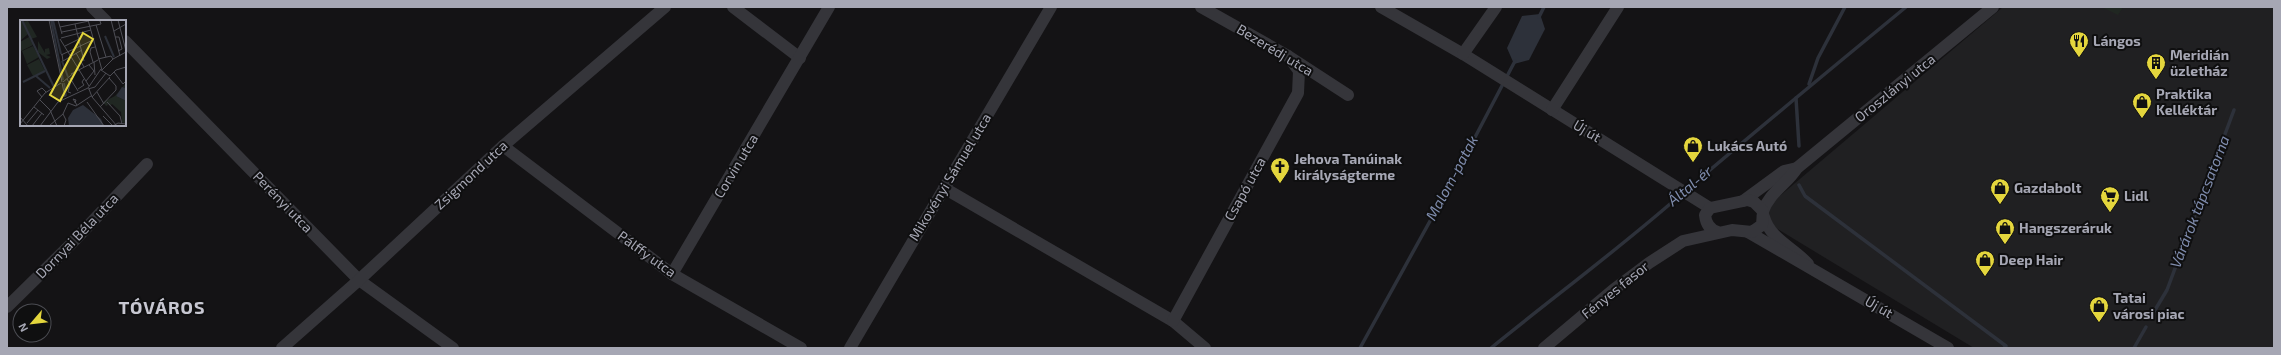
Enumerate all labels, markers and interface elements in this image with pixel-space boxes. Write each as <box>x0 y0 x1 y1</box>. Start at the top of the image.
inset map <box>20 20 126 126</box>
street label: Bezerédj utca <box>1234 20 1317 79</box>
restaurant icon: Lángos <box>2068 30 2090 58</box>
place label: Lángos <box>2093 32 2141 49</box>
place label: Meridián üzletház <box>2170 46 2229 79</box>
street label: Oroszlányi utca <box>1851 50 1938 125</box>
building icon: Meridián üzletház <box>2145 52 2167 80</box>
place label: Praktika Kelléktár <box>2156 85 2217 118</box>
shop icon: Praktika Kelléktár <box>2131 91 2153 119</box>
street label: Mikovényi Sámuel utca <box>905 110 994 244</box>
street label: Új út <box>1570 116 1604 145</box>
street label: Corvin utca <box>710 131 761 201</box>
water label: Malom-patak <box>1421 132 1481 223</box>
water label: Várárok tápcsatorna <box>2166 133 2233 270</box>
shop icon: Lukács Autó <box>1682 135 1704 163</box>
street label: Zsigmond utca <box>431 136 511 213</box>
place label: Lukács Autó <box>1707 137 1787 154</box>
place label: Jehova Tanúinak királyságterme <box>1294 150 1402 183</box>
street label: Csapó utca <box>1220 154 1269 223</box>
church icon: Jehova Tanúinak királyságterme <box>1269 156 1291 184</box>
water label: Által-ér <box>1663 161 1716 210</box>
street label: Perényi utca <box>250 167 317 236</box>
shop icon: Gazdabolt <box>1989 177 2011 205</box>
place label: Gazdabolt <box>2014 179 2082 196</box>
supermarket icon: Lidl <box>2099 185 2121 213</box>
place label: Lidl <box>2124 187 2149 204</box>
street label: Dornyai Béla utca <box>32 190 122 282</box>
shop icon: Hangszeráruk <box>1994 217 2016 245</box>
place label: Hangszeráruk <box>2019 219 2112 236</box>
street label: Pálffy utca <box>615 227 680 280</box>
shop icon: Deep Hair <box>1974 249 1996 277</box>
place label: Deep Hair <box>1999 251 2063 268</box>
street label: Fényes fasor <box>1578 257 1652 322</box>
place label: Tatai városi piac <box>2113 289 2185 322</box>
street label: Új út <box>1862 292 1896 321</box>
shop icon: Tatai városi piac <box>2088 295 2110 323</box>
district label: TÓVÁROS <box>118 296 206 318</box>
north arrow <box>12 303 52 343</box>
text: N <box>15 321 30 334</box>

